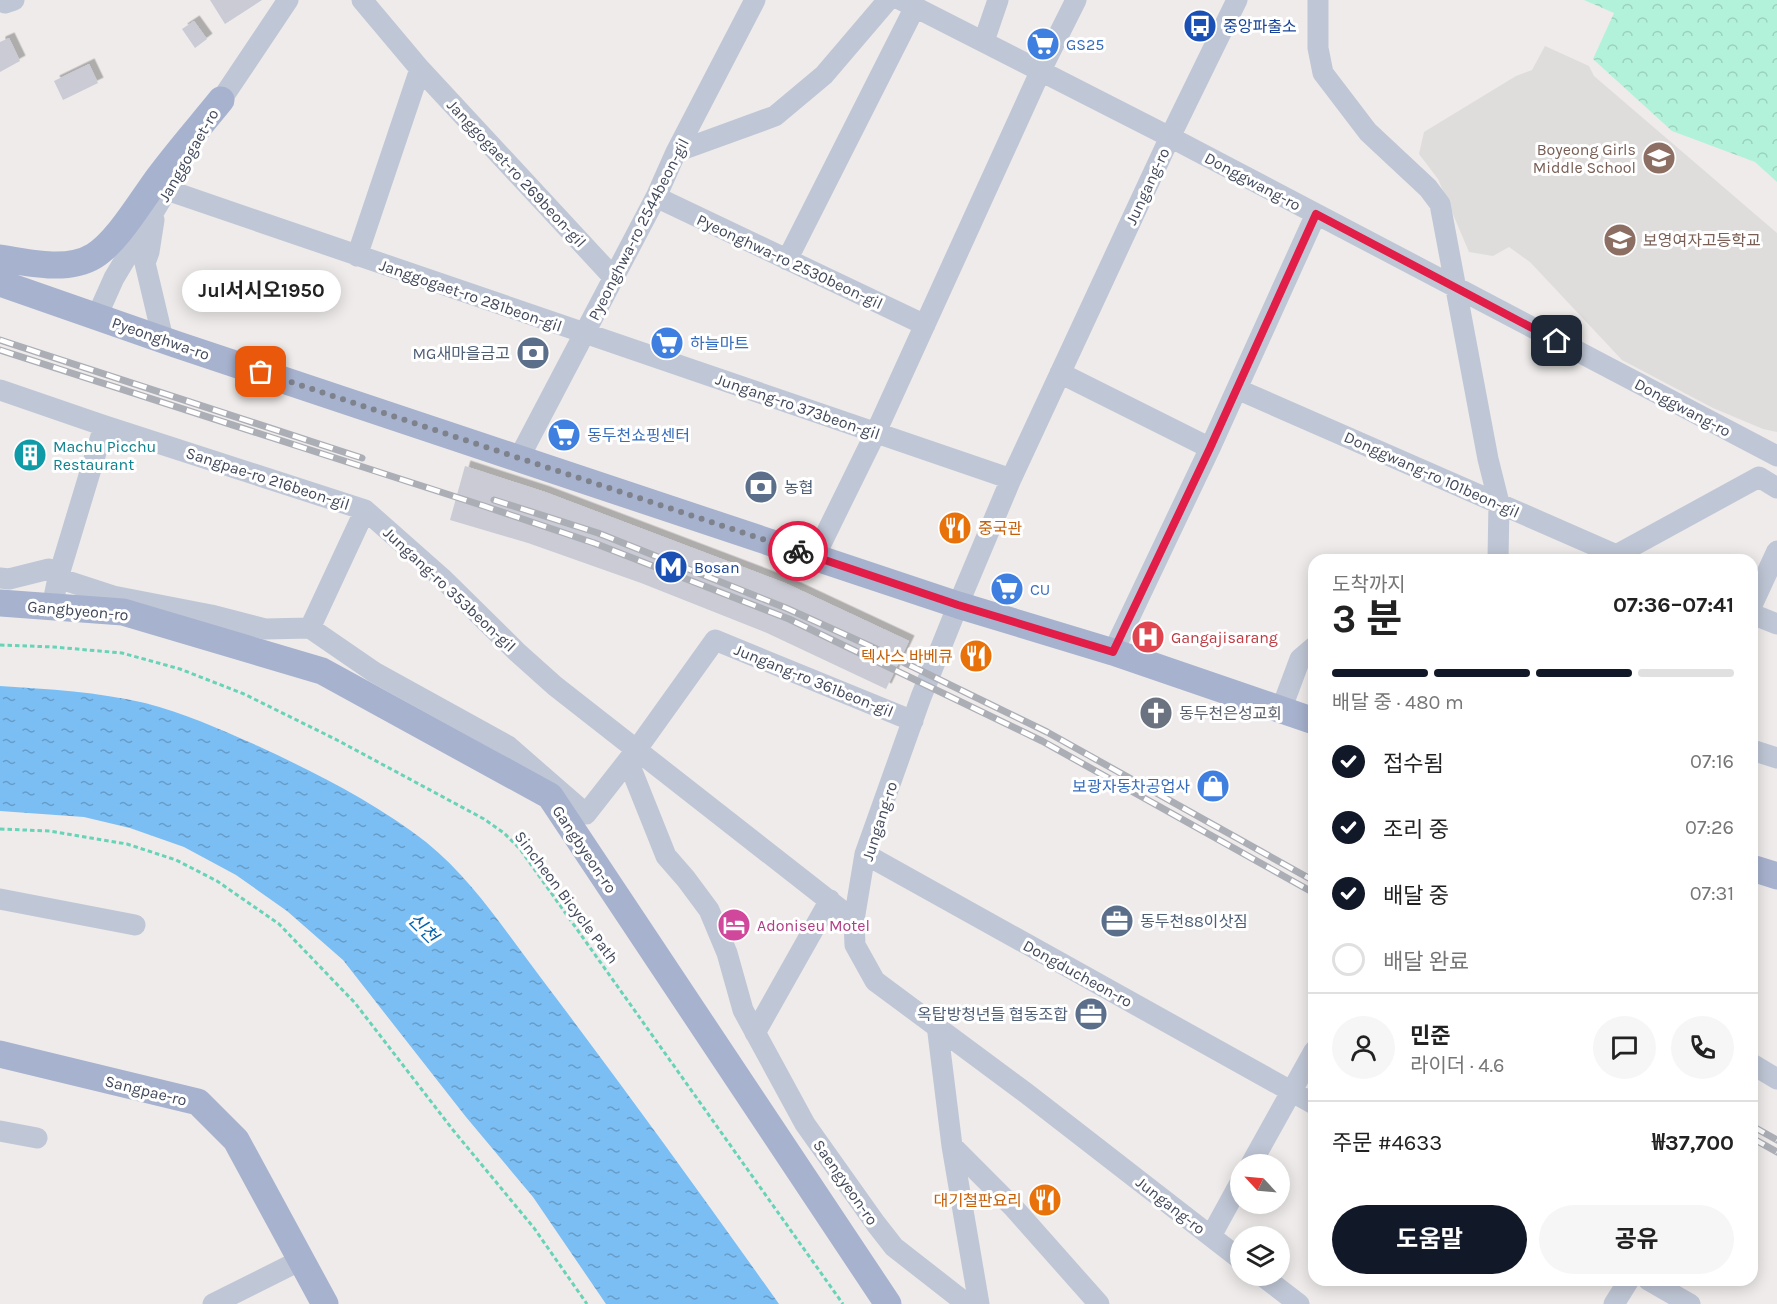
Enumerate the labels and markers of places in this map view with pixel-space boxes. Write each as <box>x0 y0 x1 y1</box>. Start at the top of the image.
bus stop icon: 중앙파출소 <box>1182 8 1218 44</box>
place label: 중앙파출소 <box>1223 17 1297 36</box>
supermarket icon: GS25 <box>1025 26 1061 62</box>
place label: GS25 <box>1066 35 1104 54</box>
place label: Boyeong Girls Middle School <box>1533 140 1636 177</box>
school or university icon: Boyeong Girls Middle School <box>1641 140 1677 176</box>
school or university icon: 보영여자고등학교 <box>1602 222 1638 258</box>
place label: 보영여자고등학교 <box>1643 231 1761 250</box>
callout: Jul서시오1950 <box>182 270 340 312</box>
pin <box>1531 315 1582 366</box>
supermarket icon: 하늘마트 <box>649 325 685 361</box>
place label: 하늘마트 <box>690 334 749 353</box>
bank icon: MG새마을금고 <box>515 335 551 371</box>
place label: MG새마을금고 <box>413 344 510 363</box>
pin <box>235 346 286 397</box>
supermarket icon: 동두천쇼핑센터 <box>546 417 582 453</box>
place label: 동두천쇼핑센터 <box>587 426 690 445</box>
building icon: Machu Picchu Restaurant <box>12 437 48 473</box>
place label: Machu Picchu Restaurant <box>53 437 156 474</box>
bank icon: 농협 <box>743 469 779 505</box>
place label: 농협 <box>784 478 813 497</box>
restaurant icon: 중국관 <box>937 510 973 546</box>
place label: 중국관 <box>978 519 1022 538</box>
metro station icon: Bosan <box>653 549 689 585</box>
place label: Bosan <box>694 558 740 577</box>
supermarket icon: CU <box>989 571 1025 607</box>
place label: CU <box>1030 580 1050 599</box>
hospital icon: Gangajisarang <box>1130 619 1166 655</box>
place label: Gangajisarang <box>1171 628 1278 647</box>
restaurant icon: 텍사스 바베큐 <box>958 638 994 674</box>
place label: 텍사스 바베큐 <box>861 647 953 666</box>
church icon: 동두천은성교회 <box>1138 695 1174 731</box>
place label: 동두천은성교회 <box>1179 704 1282 723</box>
shop icon: 보광자동차공업사 <box>1195 768 1231 804</box>
place label: 보광자동차공업사 <box>1072 777 1190 796</box>
office icon: 동두천88이삿짐 <box>1099 903 1135 939</box>
hotel icon: Adoniseu Motel <box>716 907 752 943</box>
place label: 동두천88이삿짐 <box>1140 912 1248 931</box>
place label: Adoniseu Motel <box>757 916 870 935</box>
office icon: 옥탑방청년들 협동조합 <box>1073 996 1109 1032</box>
place label: 옥탑방청년들 협동조합 <box>917 1005 1068 1024</box>
restaurant icon: 대기철판요리 <box>1027 1182 1063 1218</box>
place label: 대기철판요리 <box>934 1191 1022 1210</box>

